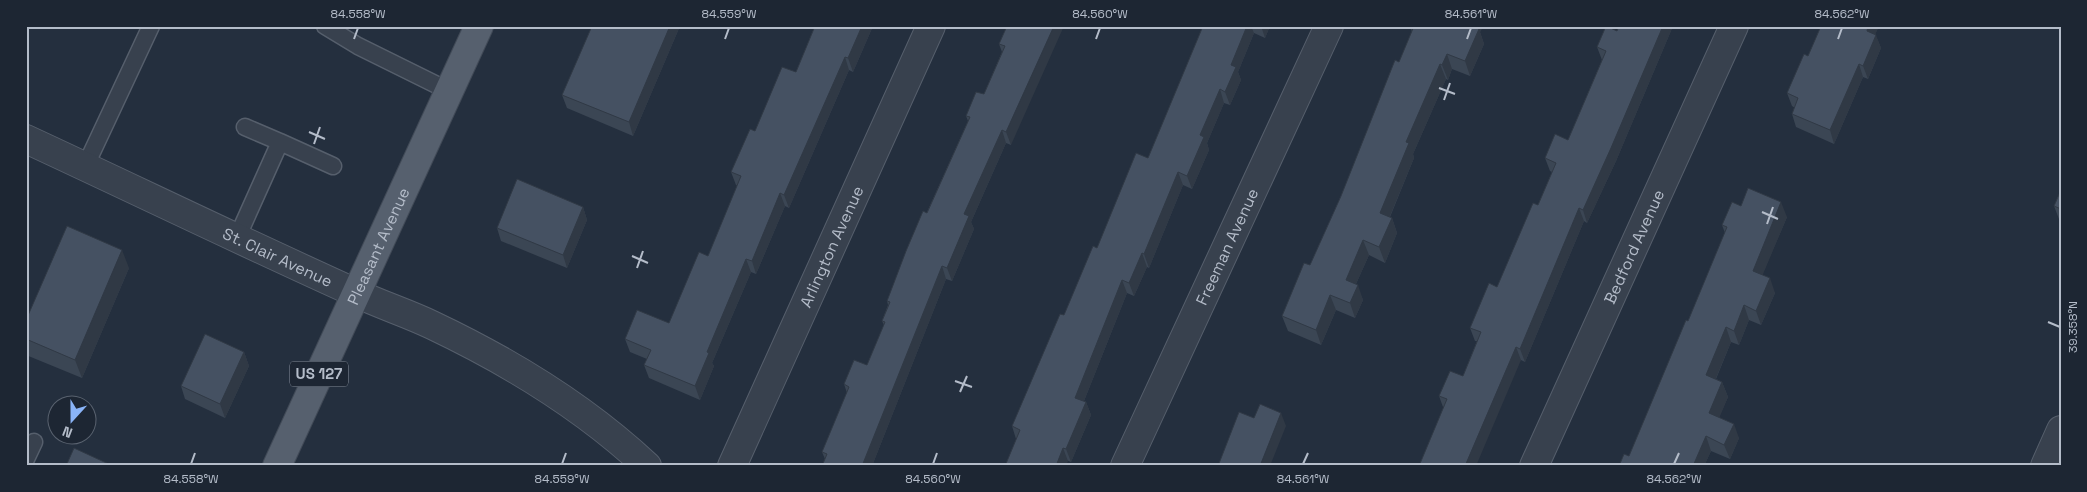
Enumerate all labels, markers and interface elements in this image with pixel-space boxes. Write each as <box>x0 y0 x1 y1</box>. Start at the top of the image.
text: 84.558°W <box>331 6 386 22</box>
text: 84.559°W <box>702 6 757 22</box>
text: 84.560°W <box>1072 6 1128 22</box>
text: 84.561°W <box>1445 6 1498 22</box>
text: 84.562°W <box>1815 6 1870 22</box>
street label: Arlington Avenue <box>795 182 868 311</box>
street label: Pleasant Avenue <box>342 184 414 308</box>
street label: Freeman Avenue <box>1191 185 1263 309</box>
street label: Bedford Avenue <box>1599 186 1669 307</box>
street label: St. Clair Avenue <box>219 223 336 292</box>
text: 39.358°N <box>2065 301 2081 353</box>
road number: US 127 <box>290 362 348 386</box>
north arrow <box>48 394 98 444</box>
text: N <box>60 422 75 442</box>
text: 84.558°W <box>164 471 219 487</box>
text: 84.559°W <box>535 471 590 487</box>
text: 84.560°W <box>905 471 961 487</box>
text: 84.561°W <box>1277 471 1330 487</box>
text: 84.562°W <box>1647 471 1702 487</box>

